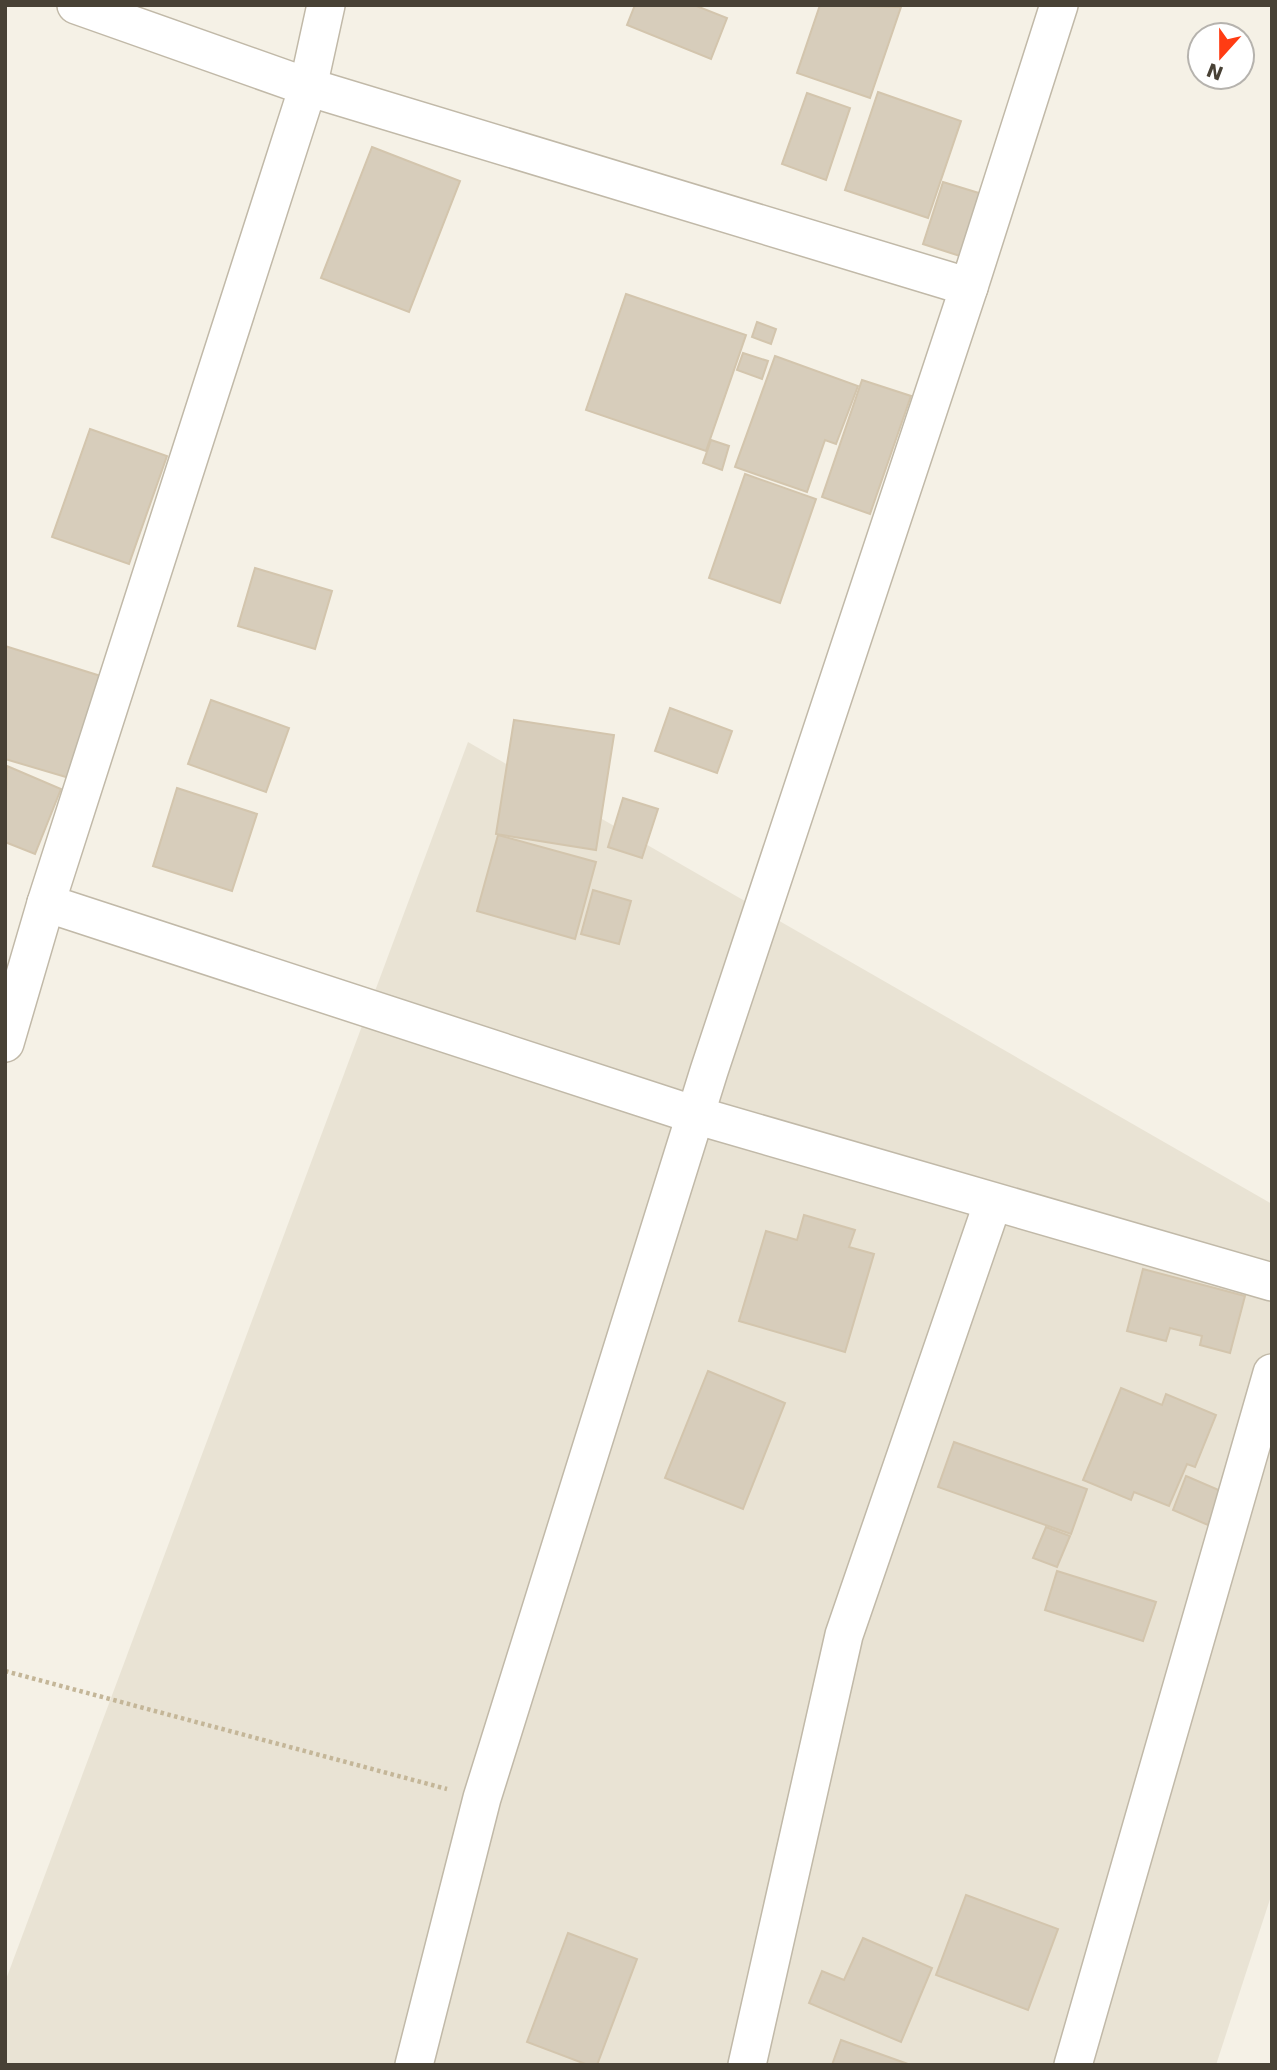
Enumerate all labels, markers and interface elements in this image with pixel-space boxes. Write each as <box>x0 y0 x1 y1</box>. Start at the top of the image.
north arrow <box>1186 21 1256 91</box>
text: N <box>1204 59 1226 85</box>

